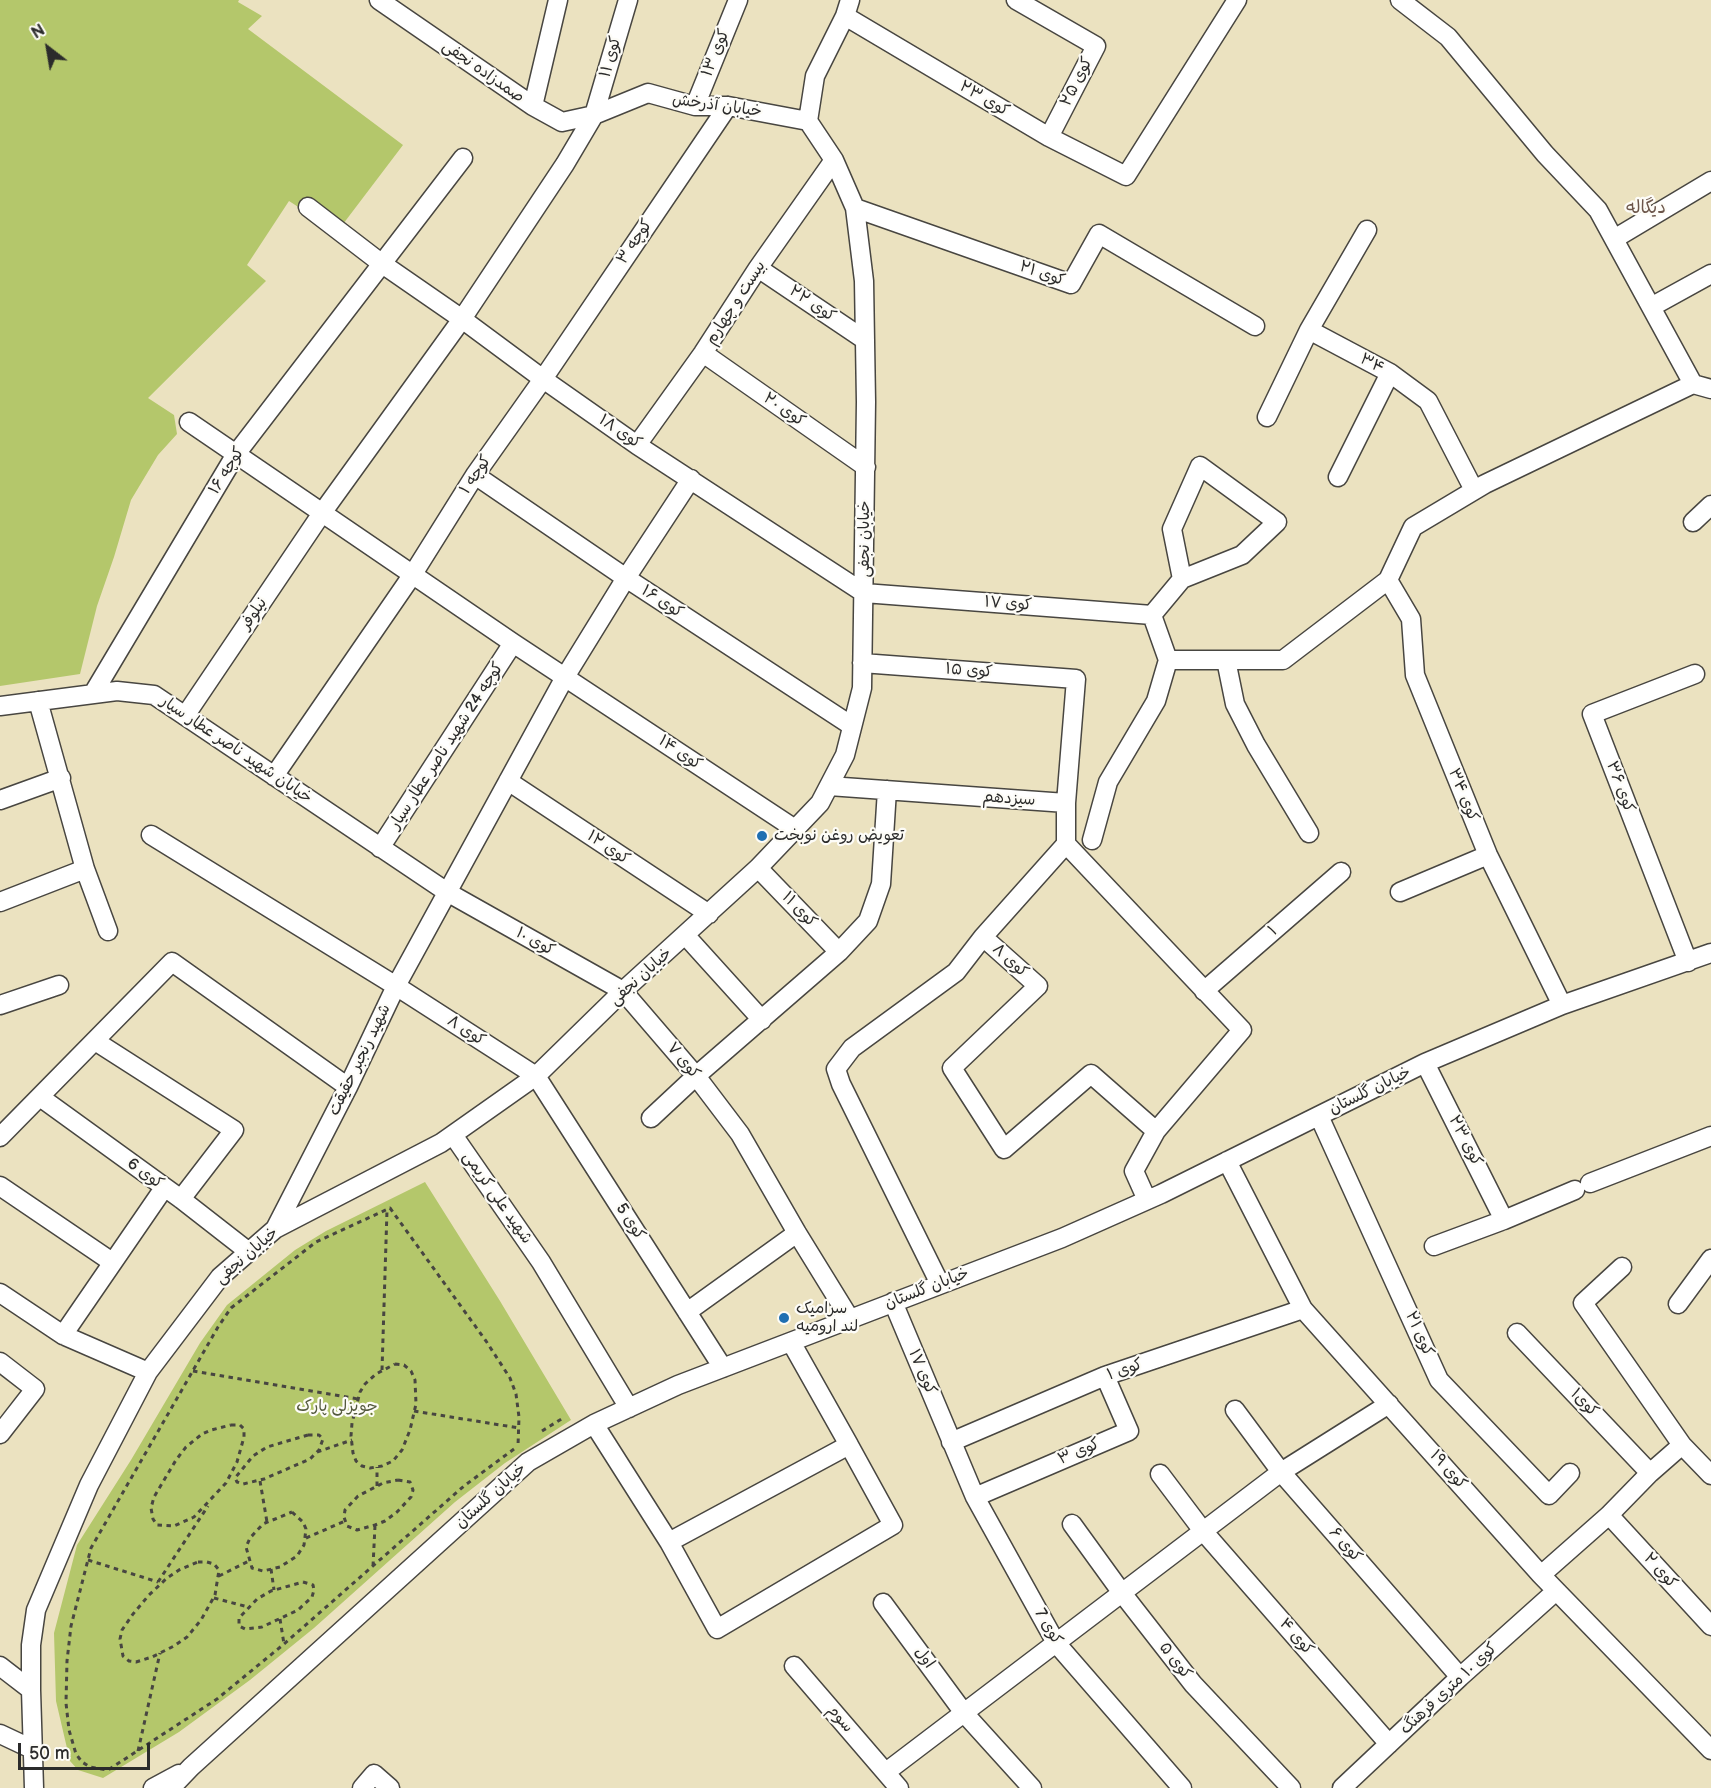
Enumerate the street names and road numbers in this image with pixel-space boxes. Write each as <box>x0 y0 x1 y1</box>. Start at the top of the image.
street label: کوی ۱۳ <box>698 26 734 80</box>
street label: کوی ۱۱ <box>596 34 626 80</box>
street label: صمدزاده نجفی <box>438 37 528 107</box>
street label: کوی ۲۵ <box>1057 54 1097 110</box>
street label: کوی ۲۳ <box>956 77 1012 121</box>
street label: خیابان آذرخش <box>671 90 763 122</box>
street label: کوچه ۳ <box>613 216 657 268</box>
street label: کوی ۲۱ <box>1017 257 1067 291</box>
street label: بیست و چهارم <box>702 258 770 348</box>
street label: کوی ۲۲ <box>785 281 839 327</box>
street label: ۳۴ <box>1356 350 1388 378</box>
street label: کوی ۲۰ <box>759 389 809 431</box>
street label: کوی ۱۸ <box>595 411 645 453</box>
street label: کوچه ۱۶ <box>205 444 249 498</box>
street label: کوچه ۱ <box>456 452 496 498</box>
street label: خیابان نجفی <box>855 500 875 578</box>
street label: کوی ۱۶ <box>637 581 687 623</box>
street label: کوی ۱۷ <box>984 593 1032 615</box>
street label: نیلوفر <box>236 594 272 634</box>
street label: کوچه 24 شهید ناصر عطار سیار <box>386 659 508 833</box>
street label: کوی ۱۵ <box>945 660 993 682</box>
street label: خیابان شهید ناصر عطار سیار <box>157 692 315 808</box>
street label: کوی ۱۴ <box>655 732 705 774</box>
street label: کوی ۳۶ <box>1601 759 1639 815</box>
street label: کوی ۳۴ <box>1444 766 1482 824</box>
street label: سیزدهم <box>982 788 1036 810</box>
street label: کوی ۱۲ <box>583 827 633 869</box>
street label: کوی ۱۱ <box>777 888 821 932</box>
street label: ۱ <box>1265 922 1281 940</box>
street label: کوی ۱۰ <box>512 924 558 960</box>
street label: کوی ۸ <box>988 940 1032 982</box>
street label: خیابان نجفی <box>606 944 676 1010</box>
street label: شهید رنجبر حقیقت <box>325 1001 395 1119</box>
street label: کوی ۸ <box>443 1012 489 1050</box>
street label: کوی ۷ <box>662 1039 704 1083</box>
street label: خیابان گلستان <box>1326 1063 1414 1119</box>
street label: کوی ۲۳ <box>1444 1112 1486 1170</box>
street label: شهید علی کریمی <box>458 1148 536 1248</box>
street label: کوی 6 <box>123 1154 167 1194</box>
street label: کوی 5 <box>611 1200 649 1244</box>
street label: خیابان نجفی <box>212 1223 282 1289</box>
street label: خیابان گلستان <box>882 1264 972 1314</box>
street label: کوی ۲۱ <box>1401 1309 1437 1359</box>
street label: کوی ۱۷ <box>904 1346 940 1398</box>
street label: کوی ۱ <box>1105 1355 1145 1385</box>
street label: کوی۱ <box>1566 1385 1602 1421</box>
street label: کوی ۳ <box>1055 1435 1103 1469</box>
street label: کوی ۱۹ <box>1425 1446 1471 1494</box>
street label: خیابان گلستان <box>452 1459 530 1533</box>
street label: کوی ۶ <box>1325 1524 1365 1566</box>
street label: کوی ۲ <box>1639 1549 1681 1593</box>
street label: کوی 7 <box>1030 1606 1066 1648</box>
street label: کوی ۴ <box>1275 1615 1317 1659</box>
street label: کوی ۵ <box>1155 1639 1195 1683</box>
street label: کوی ۱۰ متری فرهنگ <box>1397 1639 1501 1739</box>
street label: اول <box>910 1643 938 1673</box>
street label: سوم <box>823 1701 857 1737</box>

